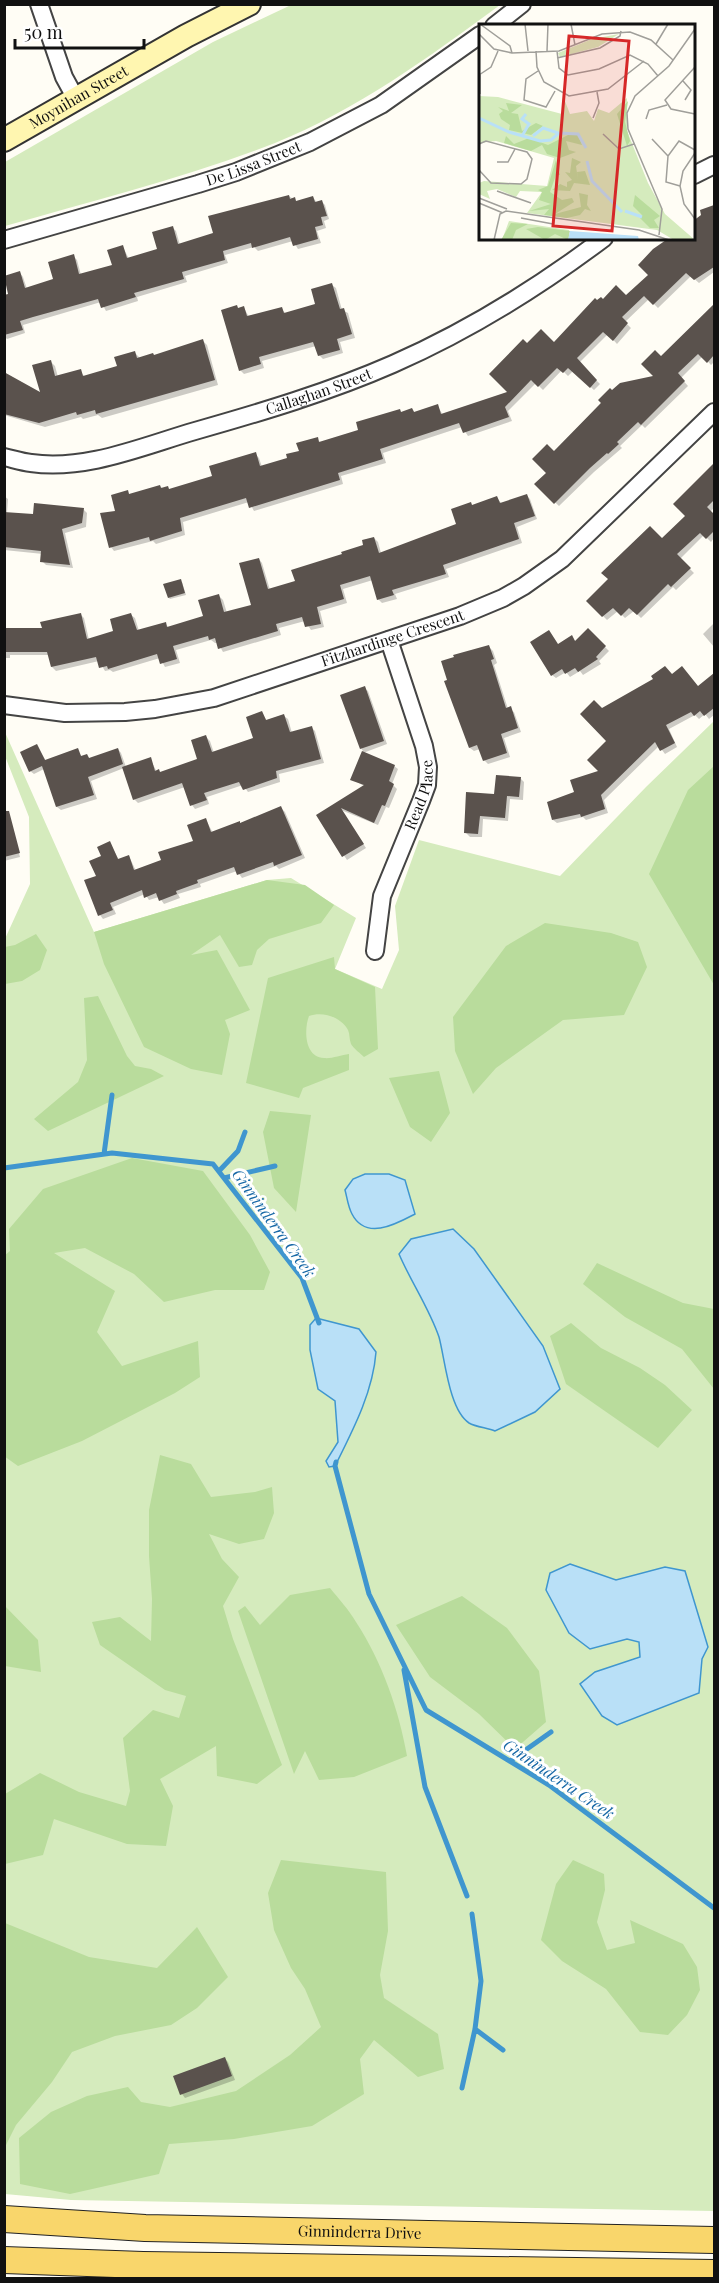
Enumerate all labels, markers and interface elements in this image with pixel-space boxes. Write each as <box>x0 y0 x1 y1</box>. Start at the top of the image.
scale bar <box>15 12 144 50</box>
text: 50 m <box>24 20 63 44</box>
inset map <box>479 24 695 240</box>
street label: Moynihan Street <box>25 60 132 133</box>
street label: De Lissa Street <box>203 135 304 190</box>
street label: Callaghan Street <box>263 363 375 419</box>
street label: Fitzhardinge Crescent <box>318 604 468 671</box>
street label: Read Place <box>399 758 437 833</box>
water label: Ginninderra Creek <box>228 1164 321 1281</box>
water label: Ginninderra Creek <box>500 1734 619 1823</box>
street label: Ginninderra Drive <box>298 2220 422 2243</box>

